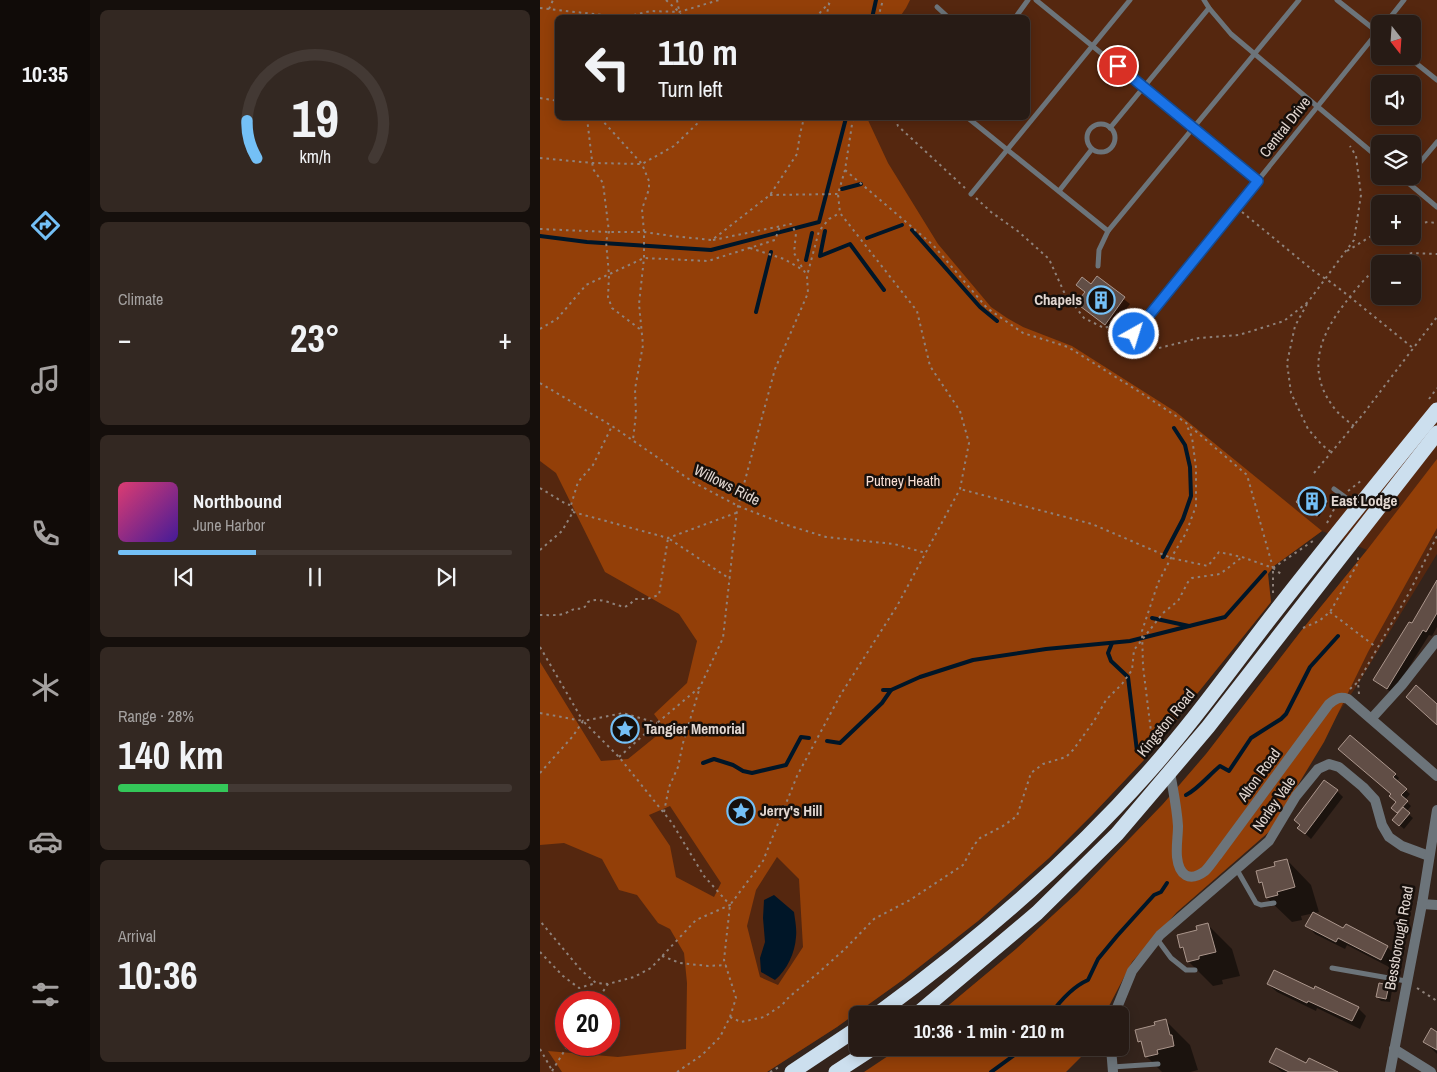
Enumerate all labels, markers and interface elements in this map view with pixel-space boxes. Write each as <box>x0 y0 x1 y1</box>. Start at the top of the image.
north arrow <box>1371 15 1421 65</box>
map controls <box>1371 15 1421 305</box>
text: 110 m <box>658 29 738 76</box>
icon: left <box>575 35 640 100</box>
pin <box>1097 45 1139 87</box>
icon: arrive <box>1104 52 1132 80</box>
text: 10:35 <box>22 59 68 89</box>
text: Turn left <box>658 74 723 104</box>
button: sound <box>1371 75 1421 125</box>
text: 19 <box>291 83 339 153</box>
street label: Central Drive <box>1254 92 1315 162</box>
button: layers <box>1371 135 1421 185</box>
text: km/h <box>299 145 331 169</box>
button: + <box>1371 195 1421 245</box>
icon: directions <box>28 208 63 243</box>
button: − <box>1371 255 1421 305</box>
building icon: Chapels <box>1086 285 1116 315</box>
text: Climate <box>118 288 163 310</box>
place label: Chapels <box>1034 289 1082 310</box>
position arrow <box>1107 307 1159 359</box>
text: 23° <box>290 313 340 364</box>
text: − <box>118 320 131 358</box>
text: + <box>499 320 512 358</box>
icon: music <box>28 362 63 397</box>
street label: Willows Ride <box>690 459 764 510</box>
park label: Putney Heath <box>866 470 940 491</box>
building icon: East Lodge <box>1297 486 1327 516</box>
text: Northbound <box>193 488 282 514</box>
place label: East Lodge <box>1331 490 1397 511</box>
text: June Harbor <box>193 514 265 536</box>
icon: phone <box>28 516 63 551</box>
icon: previous <box>170 563 198 591</box>
icon: pause <box>301 563 329 591</box>
icon: next <box>432 563 460 591</box>
icon: climate <box>28 670 63 705</box>
street label: Kingston Road <box>1132 684 1199 761</box>
text: Range · 28% <box>118 705 194 727</box>
place icon: Tangier Memorial <box>610 714 640 744</box>
place label: Tangier Memorial <box>644 718 745 739</box>
text: 140 km <box>118 730 224 781</box>
street label: Alton Road <box>1232 744 1285 806</box>
street label: Norley Vale <box>1247 772 1300 835</box>
place icon: Jerry's Hill <box>726 796 756 826</box>
place label: Jerry's Hill <box>760 800 822 821</box>
icon: car <box>28 824 63 859</box>
street label: Bessborough Road <box>1379 884 1418 992</box>
text: Arrival <box>118 925 156 947</box>
text: 10:36 <box>118 950 198 1001</box>
icon: filters <box>28 977 63 1012</box>
speed limit sign: 20 <box>555 991 620 1056</box>
text: 10:36 · 1 min · 210 m <box>914 1018 1064 1044</box>

